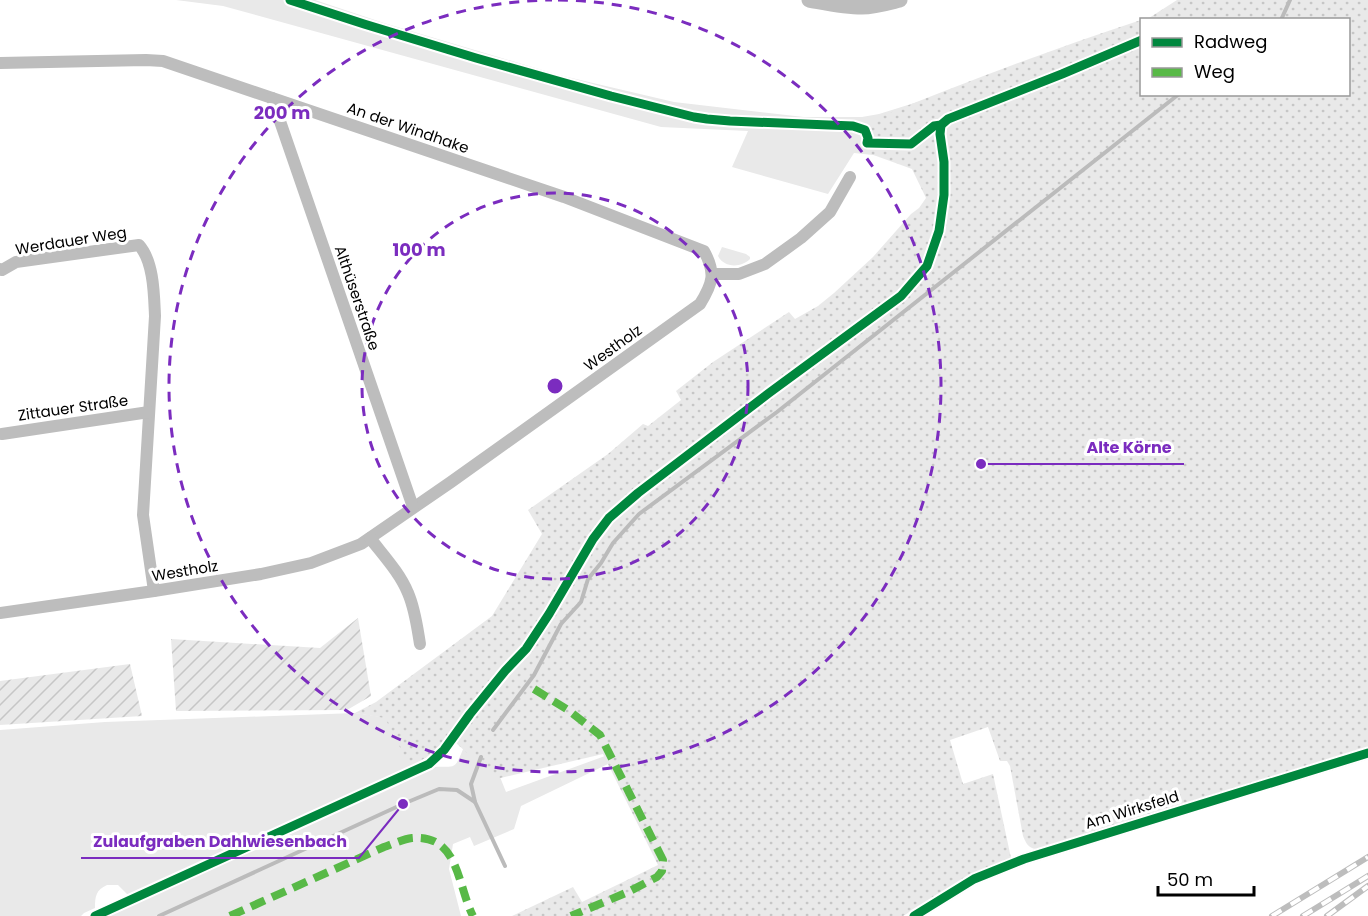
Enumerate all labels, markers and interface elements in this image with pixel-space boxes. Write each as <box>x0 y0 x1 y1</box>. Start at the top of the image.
legend <box>1140 18 1350 96</box>
text: Radweg <box>1194 29 1267 54</box>
text: Weg <box>1194 59 1235 84</box>
street label: An der Windhake <box>344 97 472 158</box>
text: 200 m <box>254 100 310 125</box>
street label: Werdauer Weg <box>14 221 128 260</box>
text: 100 m <box>392 237 446 262</box>
street label: Althüserstraße <box>330 243 385 353</box>
street label: Westholz <box>579 319 646 376</box>
centre of rings <box>545 376 565 396</box>
street label: Zittauer Straße <box>17 389 129 426</box>
callout: Alte Körne <box>1075 430 1184 464</box>
text: Alte Körne <box>1086 436 1172 459</box>
street label: Westholz <box>150 555 220 586</box>
street label: Am Wirksfeld <box>1082 785 1181 834</box>
callout: Zulaufgraben Dahlwiesenbach <box>81 824 359 858</box>
text: Zulaufgraben Dahlwiesenbach <box>93 830 347 853</box>
scale bar <box>1158 859 1254 897</box>
text: 50 m <box>1167 867 1213 892</box>

